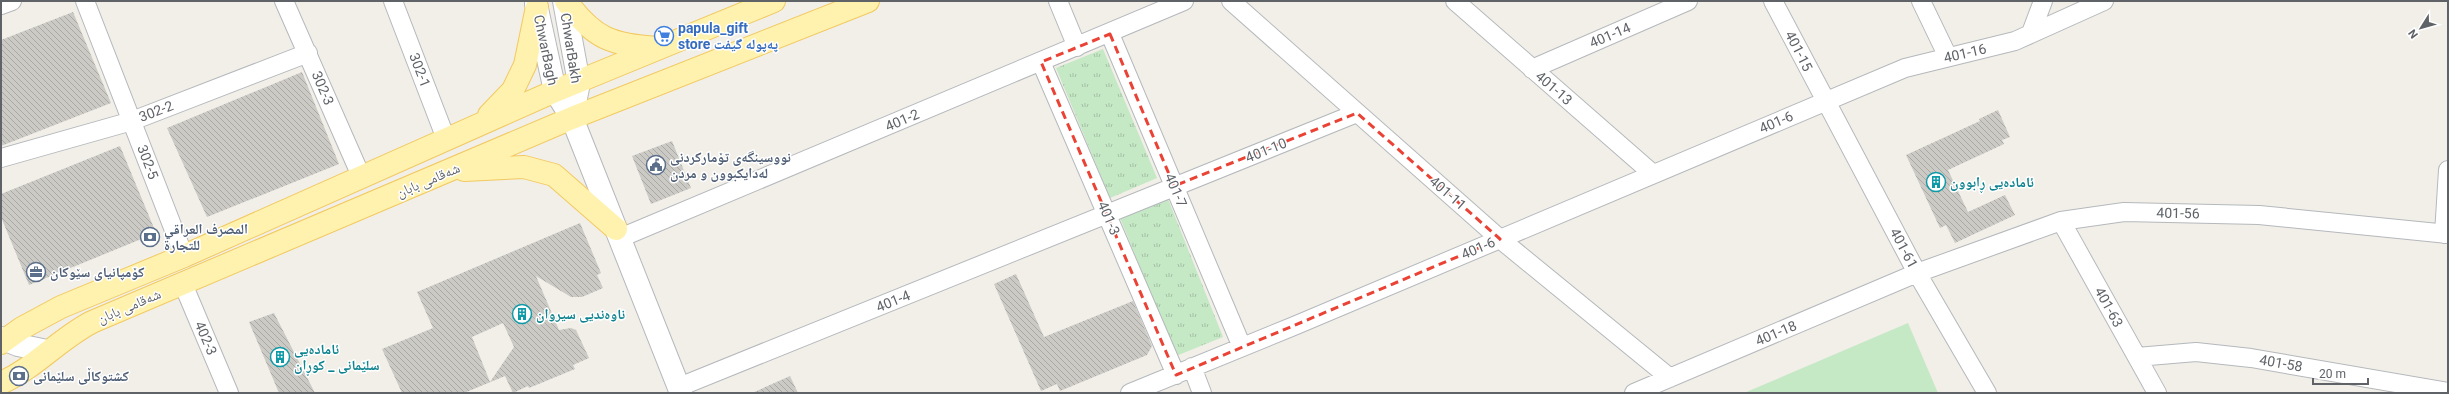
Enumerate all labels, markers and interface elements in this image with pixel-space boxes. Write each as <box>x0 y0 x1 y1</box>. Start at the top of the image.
north arrow <box>2401 8 2441 48</box>
street label: ChwarBakh <box>558 12 584 84</box>
street label: ChwarBagh <box>531 13 561 87</box>
street label: 401-14 <box>1587 19 1633 51</box>
place label: papula_gift store پەپولە گیفت <box>678 20 778 53</box>
supermarket icon: papula_gift store پەپولە گیفت <box>653 25 675 47</box>
text: N <box>2406 27 2421 41</box>
street label: 401-15 <box>1782 28 1816 74</box>
street label: 401-16 <box>1942 40 1988 66</box>
street label: 302-1 <box>406 51 434 89</box>
street label: 401-13 <box>1532 68 1576 108</box>
street label: 302-3 <box>309 69 337 107</box>
street label: 302-2 <box>137 97 175 125</box>
street label: 401-2 <box>883 106 922 134</box>
street label: 401-6 <box>1757 108 1796 136</box>
street label: 401-10 <box>1243 134 1289 166</box>
street label: 302-5 <box>134 143 162 181</box>
place label: نووسینگەی تۆمارکردنی لەدایکبوون و مردن <box>670 149 791 182</box>
public building icon: نووسینگەی تۆمارکردنی لەدایکبوون و مردن <box>645 154 667 176</box>
street label: شەقامی بابان <box>394 159 463 201</box>
street label: 401-7 <box>1162 171 1190 210</box>
building icon: ئامادەیی ڕابوون <box>1925 171 1947 193</box>
street label: 401-11 <box>1426 173 1470 213</box>
place label: ئامادەیی ڕابوون <box>1950 174 2034 194</box>
street label: 401-3 <box>1095 199 1123 237</box>
street label: 401-56 <box>2156 205 2200 221</box>
place label: المصرف العراقي للتجارة <box>164 221 248 253</box>
street label: 401-61 <box>1887 225 1921 271</box>
bank icon: المصرف العراقي للتجارة <box>139 226 161 248</box>
street label: 401-6 <box>1459 234 1498 262</box>
office icon: کۆمپانیای سێوکان <box>25 261 47 283</box>
place label: کۆمپانیای سێوکان <box>50 264 144 281</box>
street label: 401-63 <box>2092 284 2126 330</box>
street label: شەقامی بابان <box>95 285 164 327</box>
street label: 401-4 <box>874 287 913 315</box>
building icon: ناوەندیی سیروان <box>511 303 533 325</box>
place label: ناوەندیی سیروان <box>536 306 625 323</box>
street label: 401-18 <box>1753 317 1799 349</box>
street label: 402-3 <box>192 319 220 357</box>
place label: ئامادەیی سلێمانی _ کوڕان <box>294 341 380 377</box>
building icon: ئامادەیی سلێمانی _ کوڕان <box>269 346 291 368</box>
street label: 401-58 <box>2258 351 2304 375</box>
scale bar <box>2313 360 2368 386</box>
bank icon: کشتوکاڵی سلێمانی <box>8 365 30 387</box>
place label: کشتوکاڵی سلێمانی <box>33 367 129 385</box>
text: 20 m <box>2319 367 2346 381</box>

